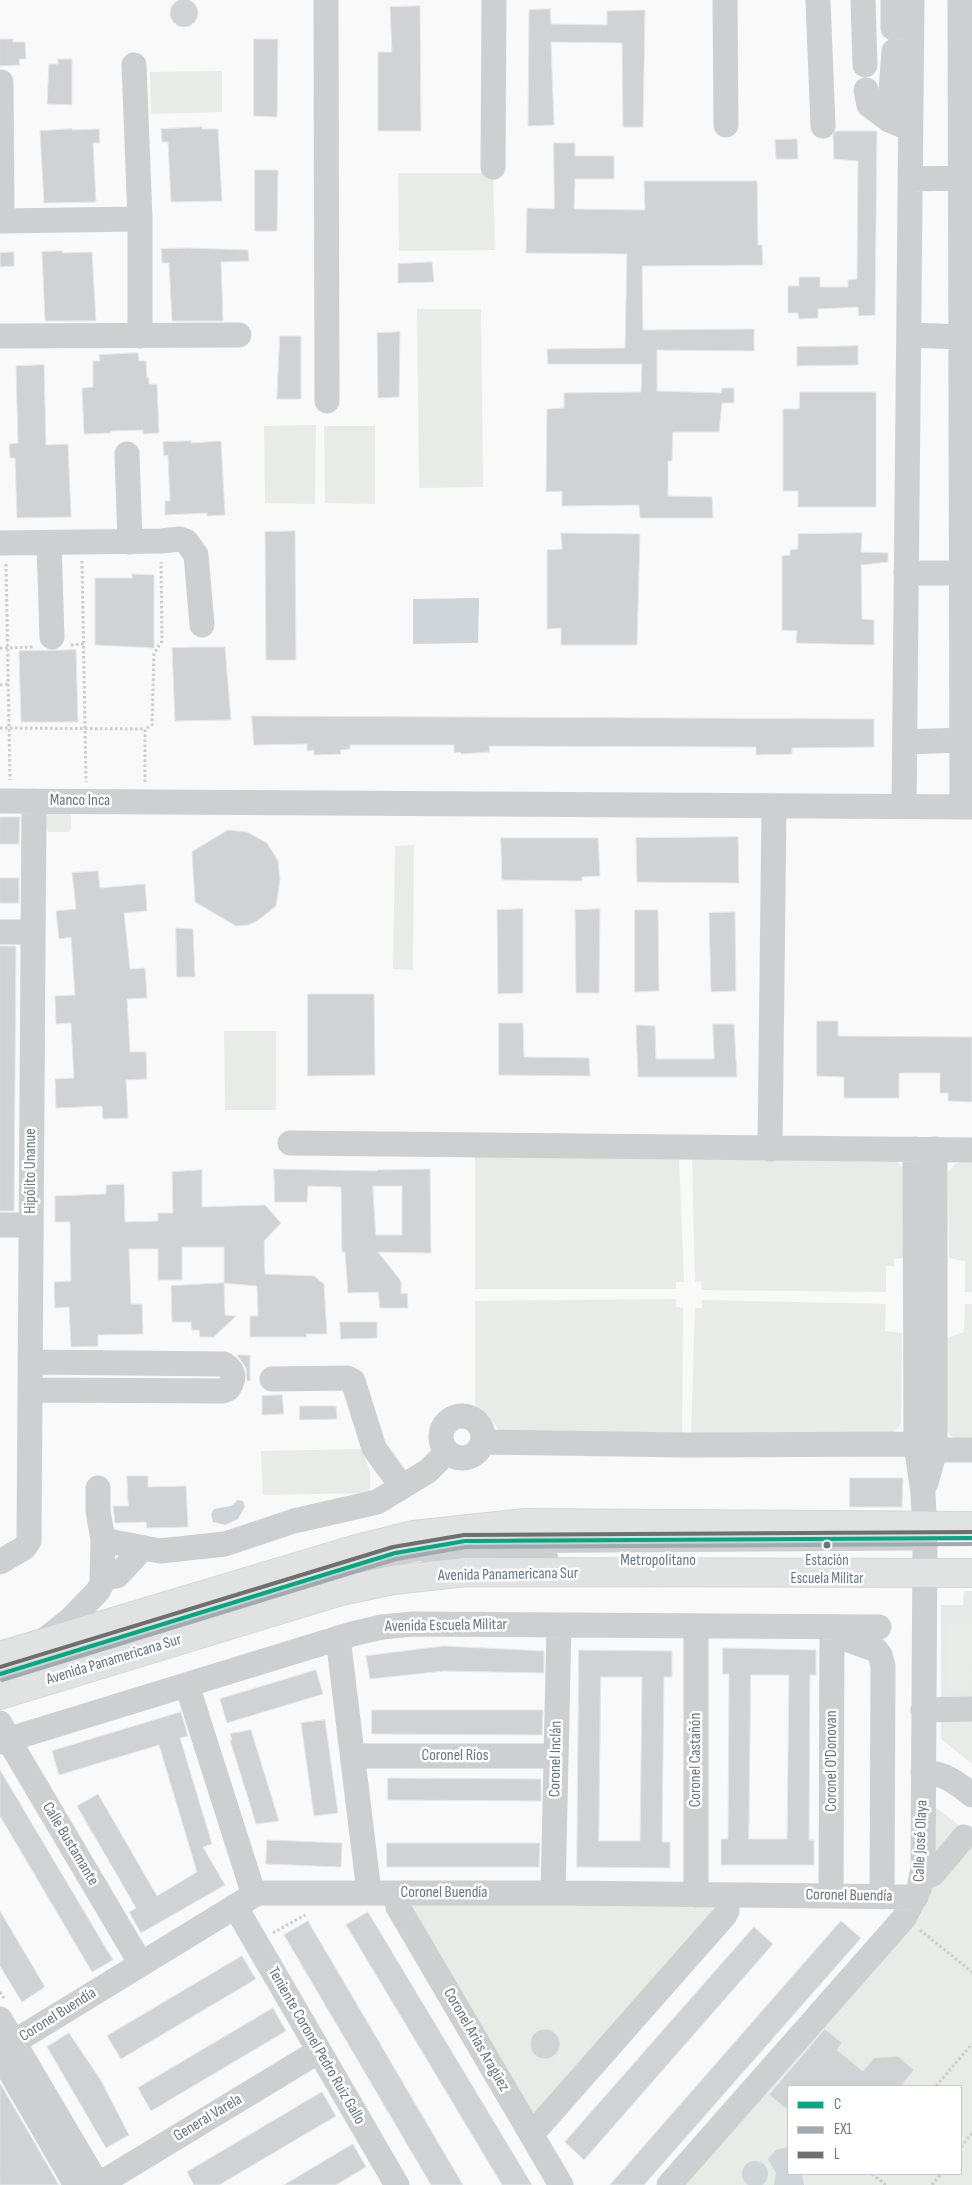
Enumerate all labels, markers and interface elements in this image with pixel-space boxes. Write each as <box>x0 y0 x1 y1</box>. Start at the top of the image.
street label: Manco Inca <box>50 791 110 811</box>
street label: Hipólito Unanue <box>21 1128 41 1214</box>
marker: Estación Escuela Militar <box>822 1540 832 1550</box>
street label: Metropolitano <box>620 1551 696 1571</box>
place label: Estación Escuela Militar <box>791 1552 863 1587</box>
street label: Avenida Panamericana Sur <box>438 1564 578 1586</box>
street label: Avenida Escuela Militar <box>385 1615 507 1637</box>
street label: Avenida Panamericana Sur <box>44 1630 184 1690</box>
street label: Coronel O'Donovan <box>822 1710 842 1812</box>
street label: Coronel Castañón <box>686 1713 706 1807</box>
street label: Coronel Inclán <box>546 1721 566 1797</box>
street label: Coronel Ríos <box>422 1746 488 1766</box>
street label: Calle Bustamante <box>38 1799 102 1889</box>
street label: Calle José Olaya <box>910 1800 932 1882</box>
street label: Coronel Buendía <box>401 1883 487 1903</box>
street label: Coronel Buendía <box>805 1886 893 1906</box>
street label: Teniente Coronel Pedro Ruiz Gallo <box>263 1964 369 2128</box>
street label: Coronel Buendía <box>16 1984 100 2046</box>
street label: Coronel Arias Aragüez <box>439 1985 513 2095</box>
legend <box>787 2085 962 2175</box>
street label: General Varela <box>170 2090 246 2146</box>
text: C <box>834 2095 841 2114</box>
text: EX1 <box>834 2120 852 2139</box>
text: L <box>834 2145 840 2164</box>

